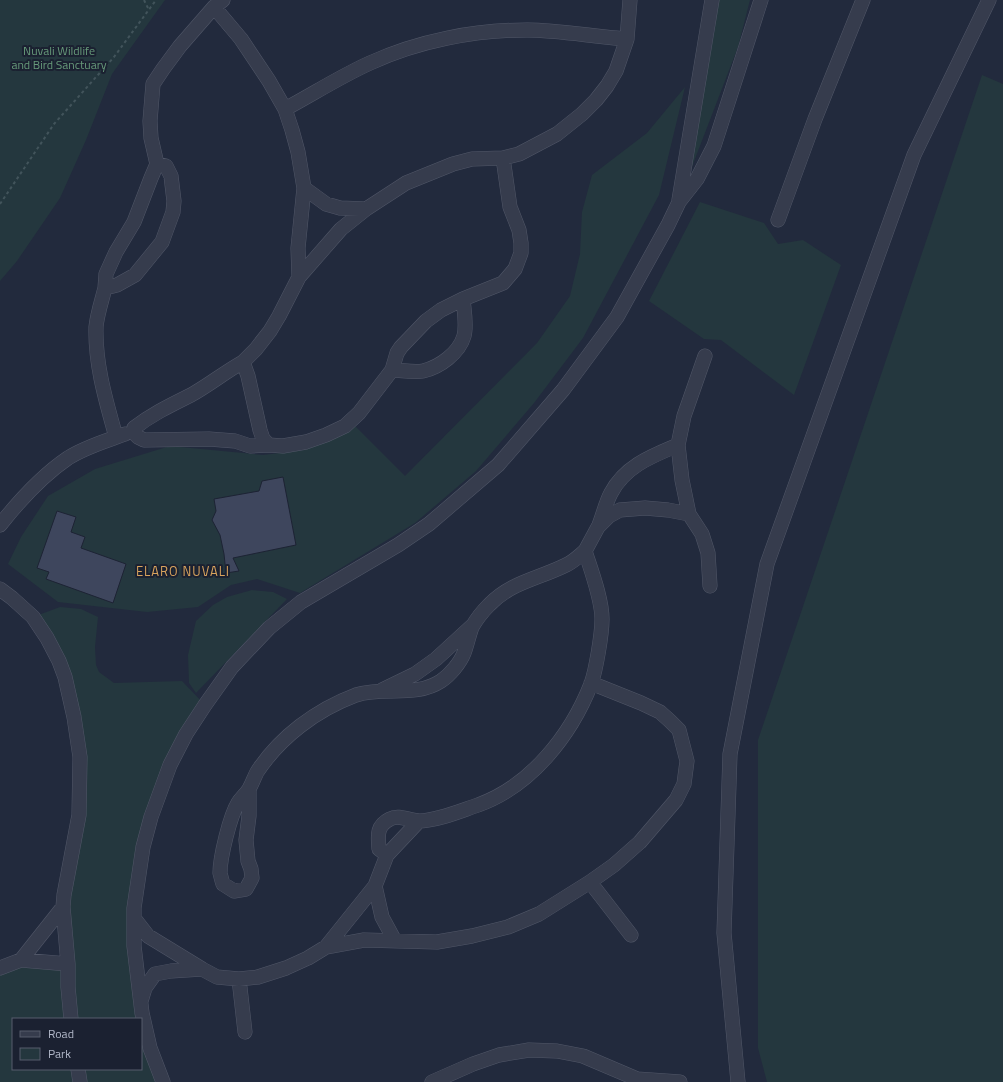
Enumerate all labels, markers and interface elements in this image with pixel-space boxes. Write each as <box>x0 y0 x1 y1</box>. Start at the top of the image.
park label: Nuvali Wildlife and Bird Sanctuary <box>11 41 107 74</box>
district label: ELARO NUVALI <box>136 561 230 581</box>
legend <box>12 1018 142 1070</box>
text: Road <box>48 1024 74 1043</box>
text: Park <box>48 1044 71 1063</box>

